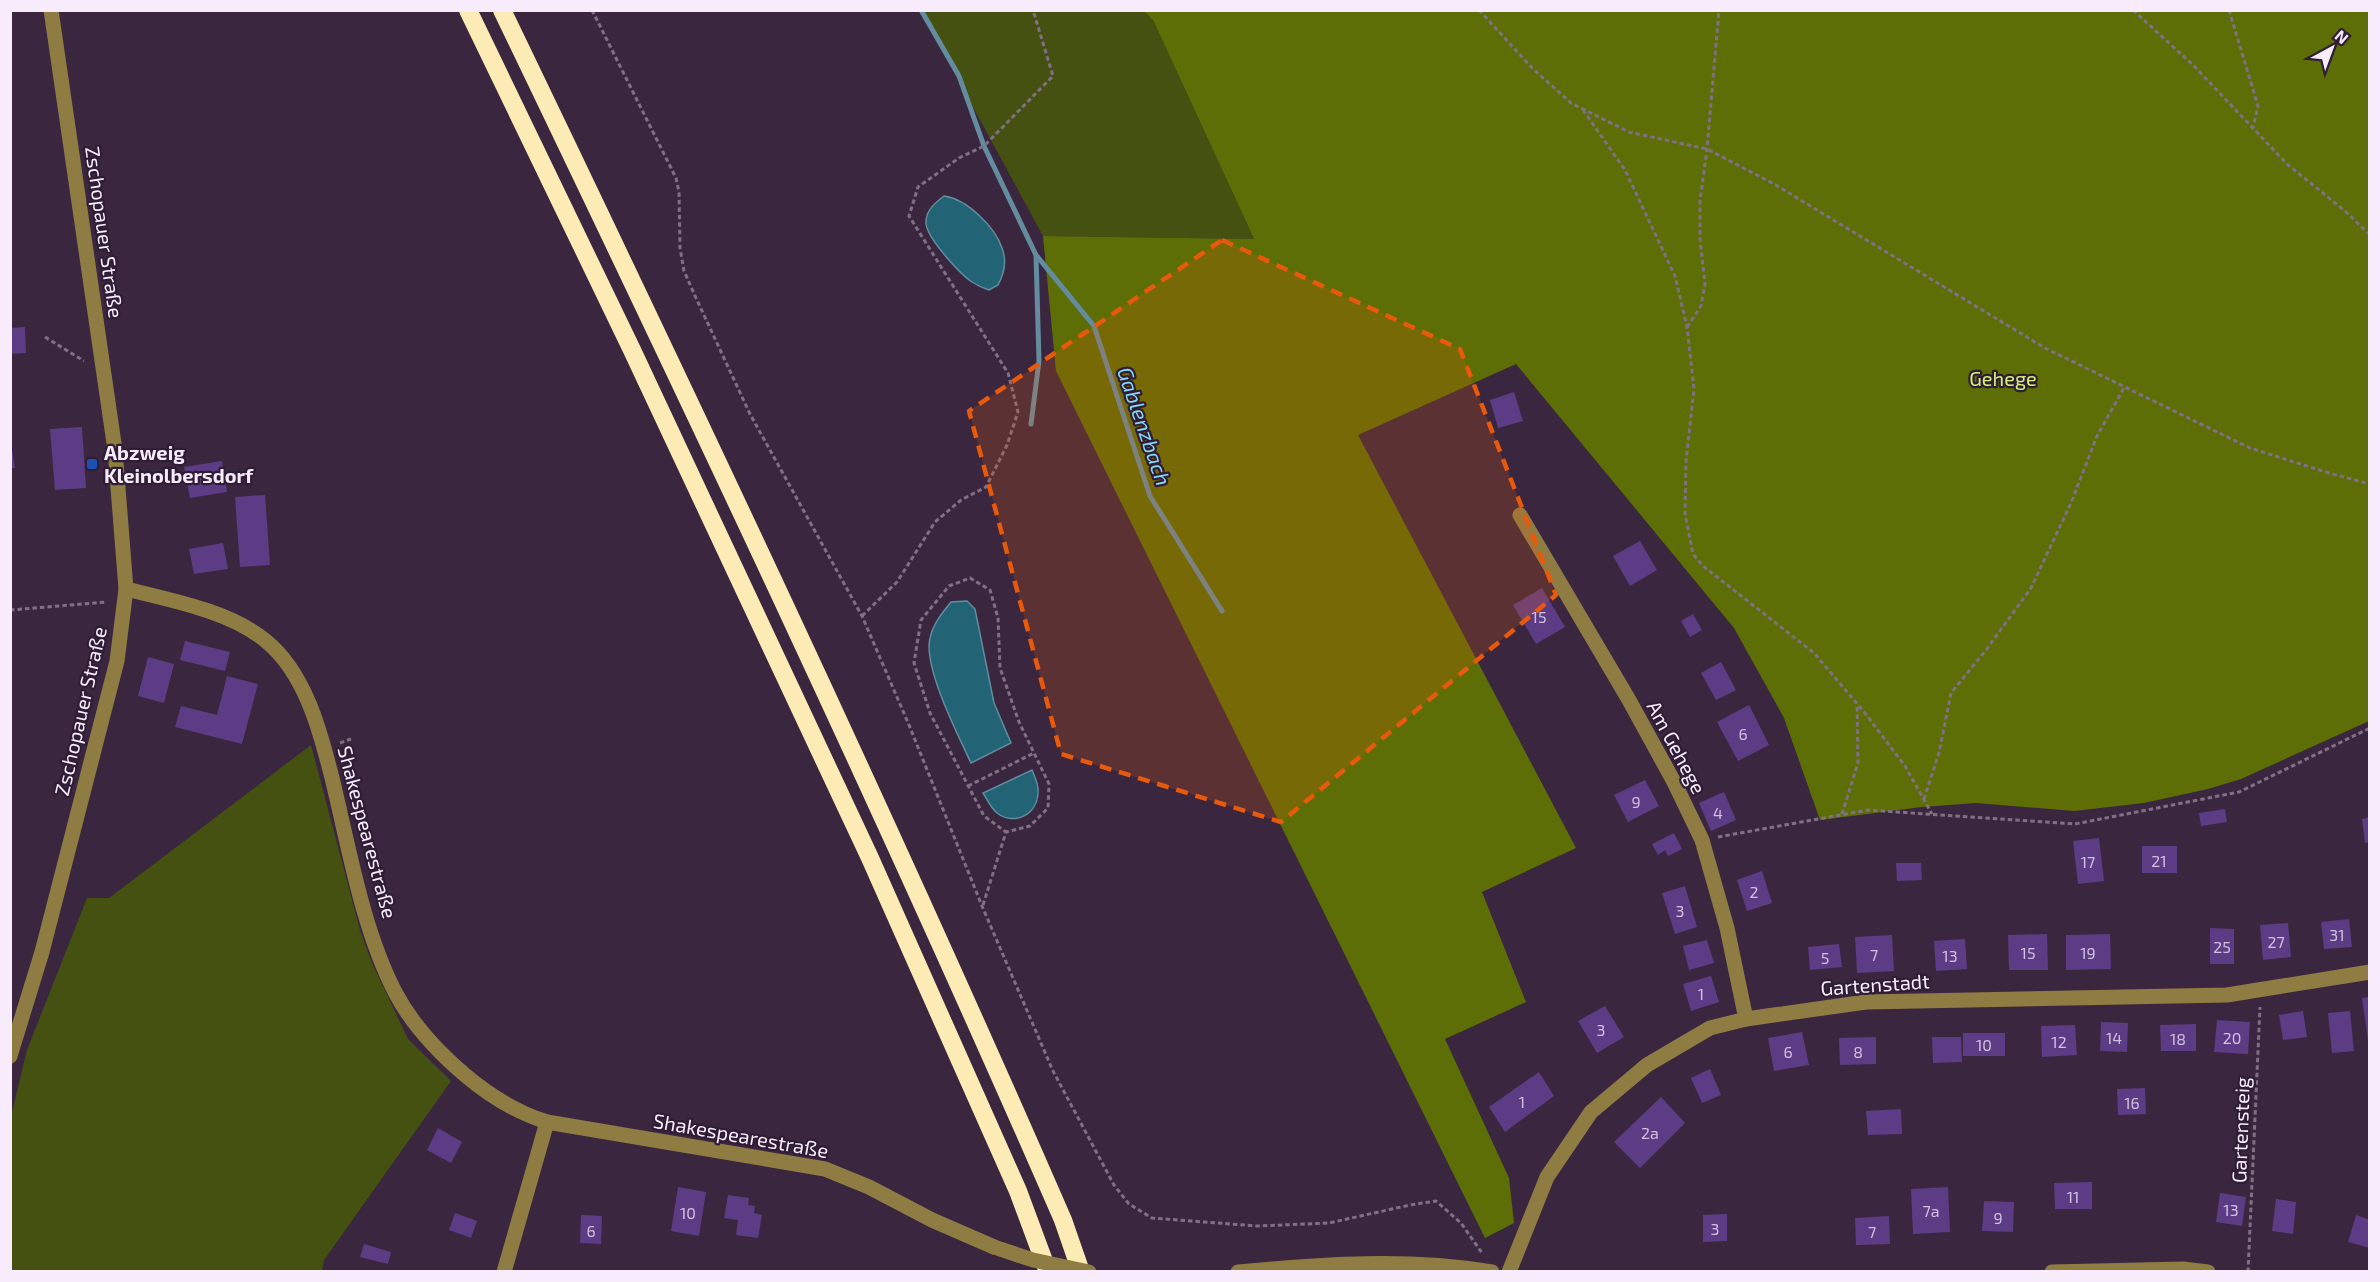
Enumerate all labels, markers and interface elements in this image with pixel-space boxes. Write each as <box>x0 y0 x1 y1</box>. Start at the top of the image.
north arrow <box>2302 18 2362 78</box>
text: N <box>2332 25 2353 47</box>
street label: Zschopauer Straße <box>81 145 129 319</box>
water label: Gablenzbach <box>1113 363 1177 489</box>
park label: Gehege <box>1969 366 2037 390</box>
place label: Abzweig Kleinolbersdorf <box>104 440 254 487</box>
marker: Abzweig Kleinolbersdorf <box>85 457 99 471</box>
house number: 15 <box>1532 607 1546 626</box>
street label: Zschopauer Straße <box>49 624 111 798</box>
street label: Am Gehege <box>1642 696 1712 798</box>
house number: 6 <box>1738 724 1748 743</box>
street label: Shakespearestraße <box>333 743 403 921</box>
house number: 9 <box>1631 792 1641 811</box>
house number: 4 <box>1713 803 1723 822</box>
house number: 21 <box>2151 851 2167 870</box>
house number: 17 <box>2081 852 2095 871</box>
house number: 2 <box>1750 882 1759 901</box>
house number: 3 <box>1676 901 1684 920</box>
house number: 31 <box>2329 925 2345 944</box>
house number: 27 <box>2267 932 2285 951</box>
house number: 25 <box>2213 937 2231 956</box>
house number: 15 <box>2021 943 2035 962</box>
house number: 19 <box>2080 943 2096 962</box>
house number: 7 <box>1870 945 1878 964</box>
house number: 13 <box>1942 946 1958 965</box>
house number: 5 <box>1821 948 1829 967</box>
street label: Gartenstadt <box>1820 968 1931 1000</box>
house number: 1 <box>1698 984 1704 1003</box>
house number: 3 <box>1597 1020 1605 1039</box>
house number: 14 <box>2106 1028 2122 1047</box>
house number: 20 <box>2223 1028 2241 1047</box>
house number: 18 <box>2170 1029 2186 1048</box>
house number: 12 <box>2051 1032 2067 1051</box>
house number: 10 <box>1976 1035 1992 1054</box>
house number: 6 <box>1783 1042 1793 1061</box>
house number: 8 <box>1853 1042 1863 1061</box>
street label: Gartensteig <box>2226 1077 2254 1183</box>
house number: 1 <box>1519 1092 1525 1111</box>
house number: 16 <box>2124 1093 2140 1112</box>
street label: Shakespearestraße <box>652 1108 830 1162</box>
house number: 2a <box>1641 1123 1659 1142</box>
house number: 11 <box>2067 1187 2079 1206</box>
house number: 13 <box>2223 1200 2239 1219</box>
house number: 7a <box>1923 1201 1939 1220</box>
house number: 10 <box>680 1203 696 1222</box>
house number: 9 <box>1993 1208 2003 1227</box>
house number: 3 <box>1711 1219 1719 1238</box>
house number: 6 <box>586 1221 596 1240</box>
house number: 7 <box>1868 1222 1876 1241</box>

